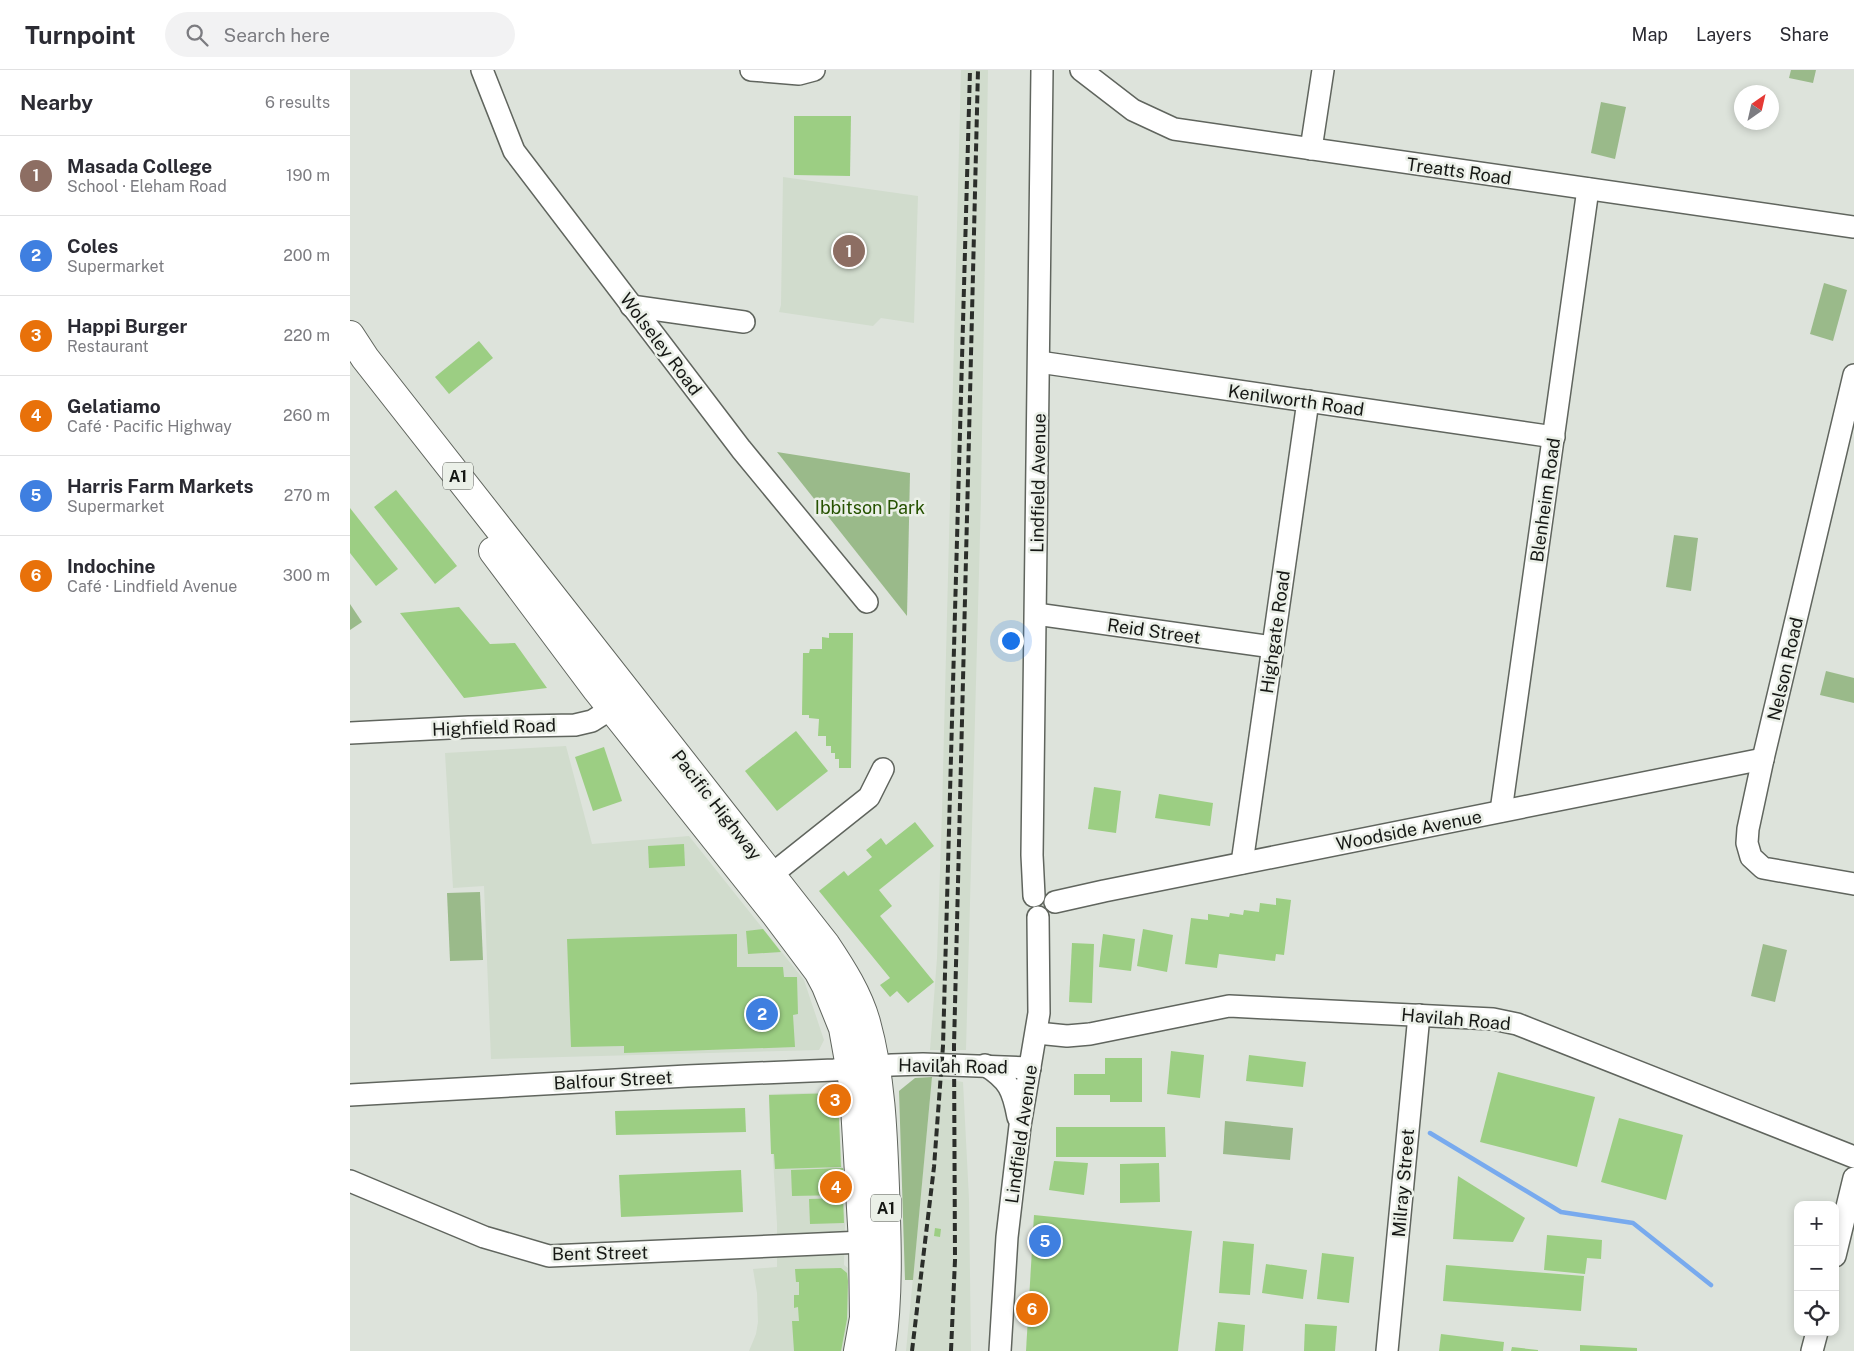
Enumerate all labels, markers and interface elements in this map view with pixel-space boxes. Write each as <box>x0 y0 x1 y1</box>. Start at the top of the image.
search box <box>165 12 515 57</box>
text: Turnpoint <box>25 21 135 49</box>
icon: search <box>183 21 211 49</box>
text: Search here <box>223 24 330 46</box>
text: Map <box>1632 24 1668 45</box>
text: Layers <box>1696 24 1752 45</box>
text: Share <box>1780 24 1829 45</box>
north arrow <box>1734 85 1779 130</box>
text: Nearby <box>20 90 93 115</box>
text: 6 results <box>265 93 330 112</box>
street label: Treatts Road <box>1405 153 1513 189</box>
text: Masada College <box>67 155 212 177</box>
text: 1 <box>33 166 39 185</box>
text: 190 m <box>286 166 330 185</box>
text: School · Eleham Road <box>67 177 227 196</box>
pin: 1 <box>833 232 865 270</box>
text: Coles <box>67 235 118 257</box>
text: 2 <box>31 246 41 265</box>
text: 200 m <box>283 246 330 265</box>
text: Supermarket <box>67 257 164 276</box>
street label: Wolseley Road <box>616 289 706 399</box>
text: Happi Burger <box>67 315 187 337</box>
text: 3 <box>31 326 41 345</box>
text: 220 m <box>283 326 330 345</box>
text: Restaurant <box>67 337 149 356</box>
street label: Kenilworth Road <box>1227 380 1365 420</box>
text: Gelatiamo <box>67 395 161 417</box>
text: 4 <box>31 406 41 425</box>
text: 260 m <box>283 406 330 425</box>
street label: Lindfield Avenue <box>1026 413 1050 553</box>
text: Café · Pacific Highway <box>67 417 232 436</box>
street label: Blenheim Road <box>1526 436 1564 564</box>
road number: A1 <box>443 462 473 490</box>
text: Harris Farm Markets <box>67 475 254 497</box>
text: 5 <box>31 486 41 505</box>
text: 270 m <box>284 486 330 505</box>
text: Supermarket <box>67 497 164 516</box>
park label: Ibbitson Park <box>815 497 925 518</box>
text: Indochine <box>67 555 156 577</box>
text: 6 <box>31 566 41 585</box>
text: 300 m <box>283 566 330 585</box>
street label: Highgate Road <box>1256 569 1294 695</box>
text: Café · Lindfield Avenue <box>67 577 237 596</box>
street label: Reid Street <box>1106 614 1202 648</box>
street label: Nelson Road <box>1763 615 1807 723</box>
your location <box>998 628 1024 654</box>
street label: Highfield Road <box>432 714 556 740</box>
street label: Pacific Highway <box>668 746 767 864</box>
street label: Woodside Avenue <box>1334 806 1484 854</box>
pin: 2 <box>746 995 778 1033</box>
street label: Havilah Road <box>1400 1004 1512 1034</box>
street label: Havilah Road <box>898 1055 1008 1077</box>
street label: Lindfield Avenue <box>1001 1063 1041 1205</box>
street label: Balfour Street <box>553 1066 673 1094</box>
pin: 3 <box>819 1081 851 1119</box>
street label: Milray Street <box>1388 1128 1418 1238</box>
pin: 4 <box>820 1168 852 1206</box>
road number: A1 <box>871 1194 901 1222</box>
map controls <box>1794 1201 1839 1336</box>
button: + <box>1794 1201 1839 1246</box>
pin: 5 <box>1029 1222 1061 1260</box>
street label: Bent Street <box>552 1242 648 1264</box>
button: − <box>1794 1246 1839 1291</box>
pin: 6 <box>1016 1290 1048 1328</box>
button: locate <box>1794 1291 1839 1336</box>

